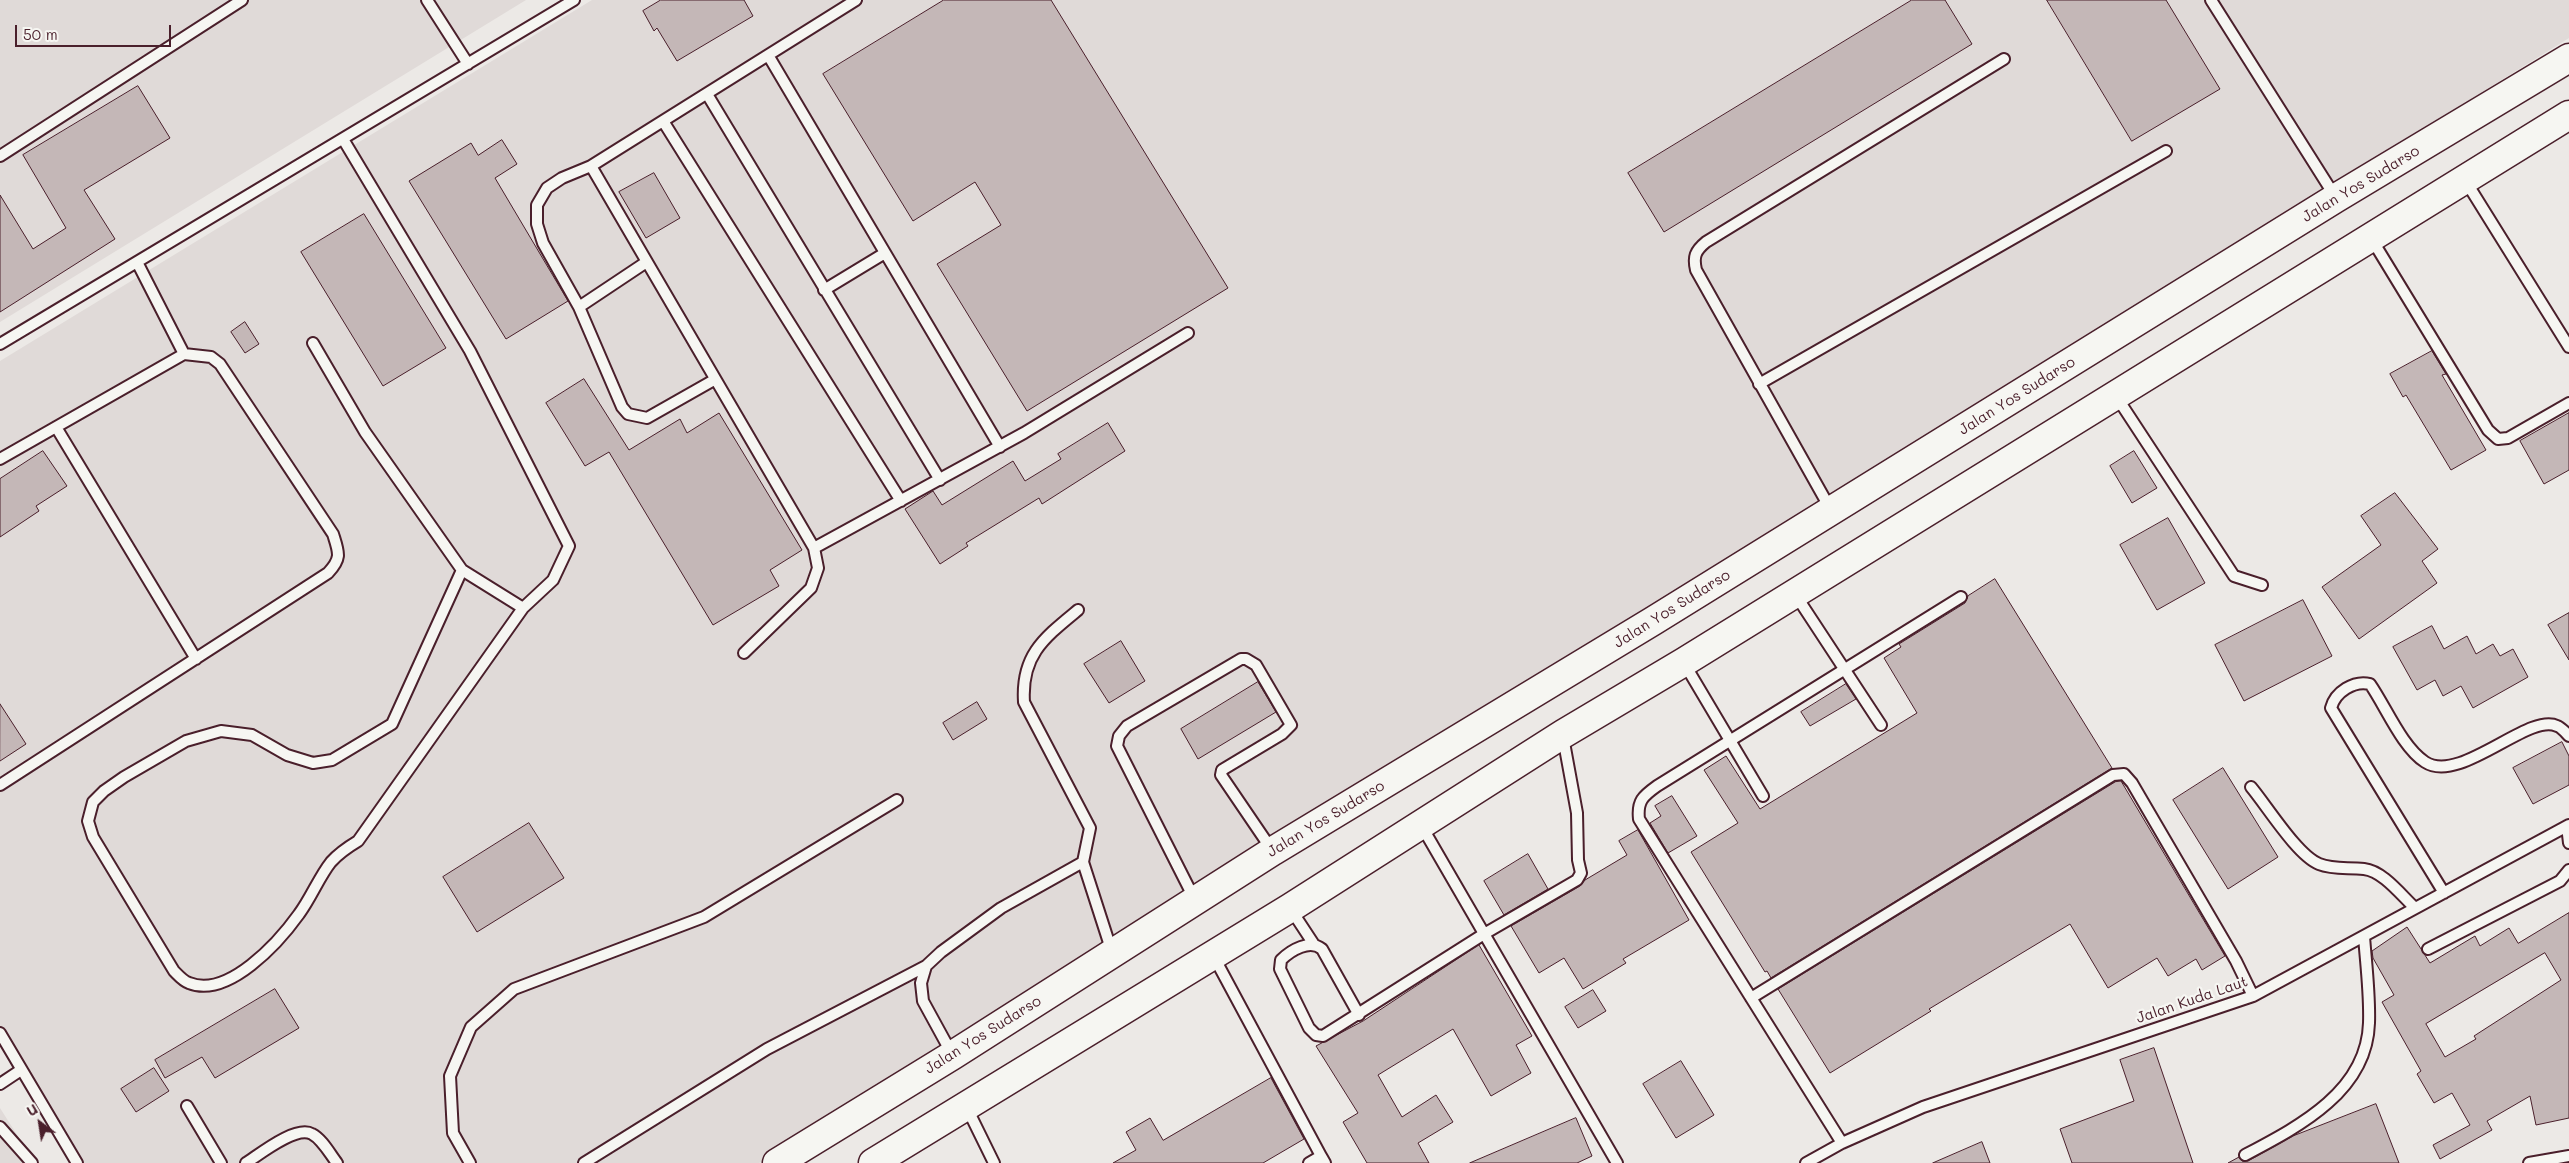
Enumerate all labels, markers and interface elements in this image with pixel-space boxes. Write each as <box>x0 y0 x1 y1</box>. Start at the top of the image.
scale bar <box>18 15 174 47</box>
text: 50 m <box>23 24 58 44</box>
street label: Jalan Yos Sudarso <box>2299 142 2423 226</box>
street label: Jalan Yos Sudarso <box>1955 353 2079 439</box>
street label: Jalan Yos Sudarso <box>1610 566 1734 652</box>
street label: Jalan Yos Sudarso <box>1264 777 1388 861</box>
street label: Jalan Kuda Laut <box>2134 972 2250 1028</box>
street label: Jalan Yos Sudarso <box>921 992 1045 1078</box>
north arrow <box>15 1098 65 1148</box>
text: U <box>23 1099 41 1120</box>

